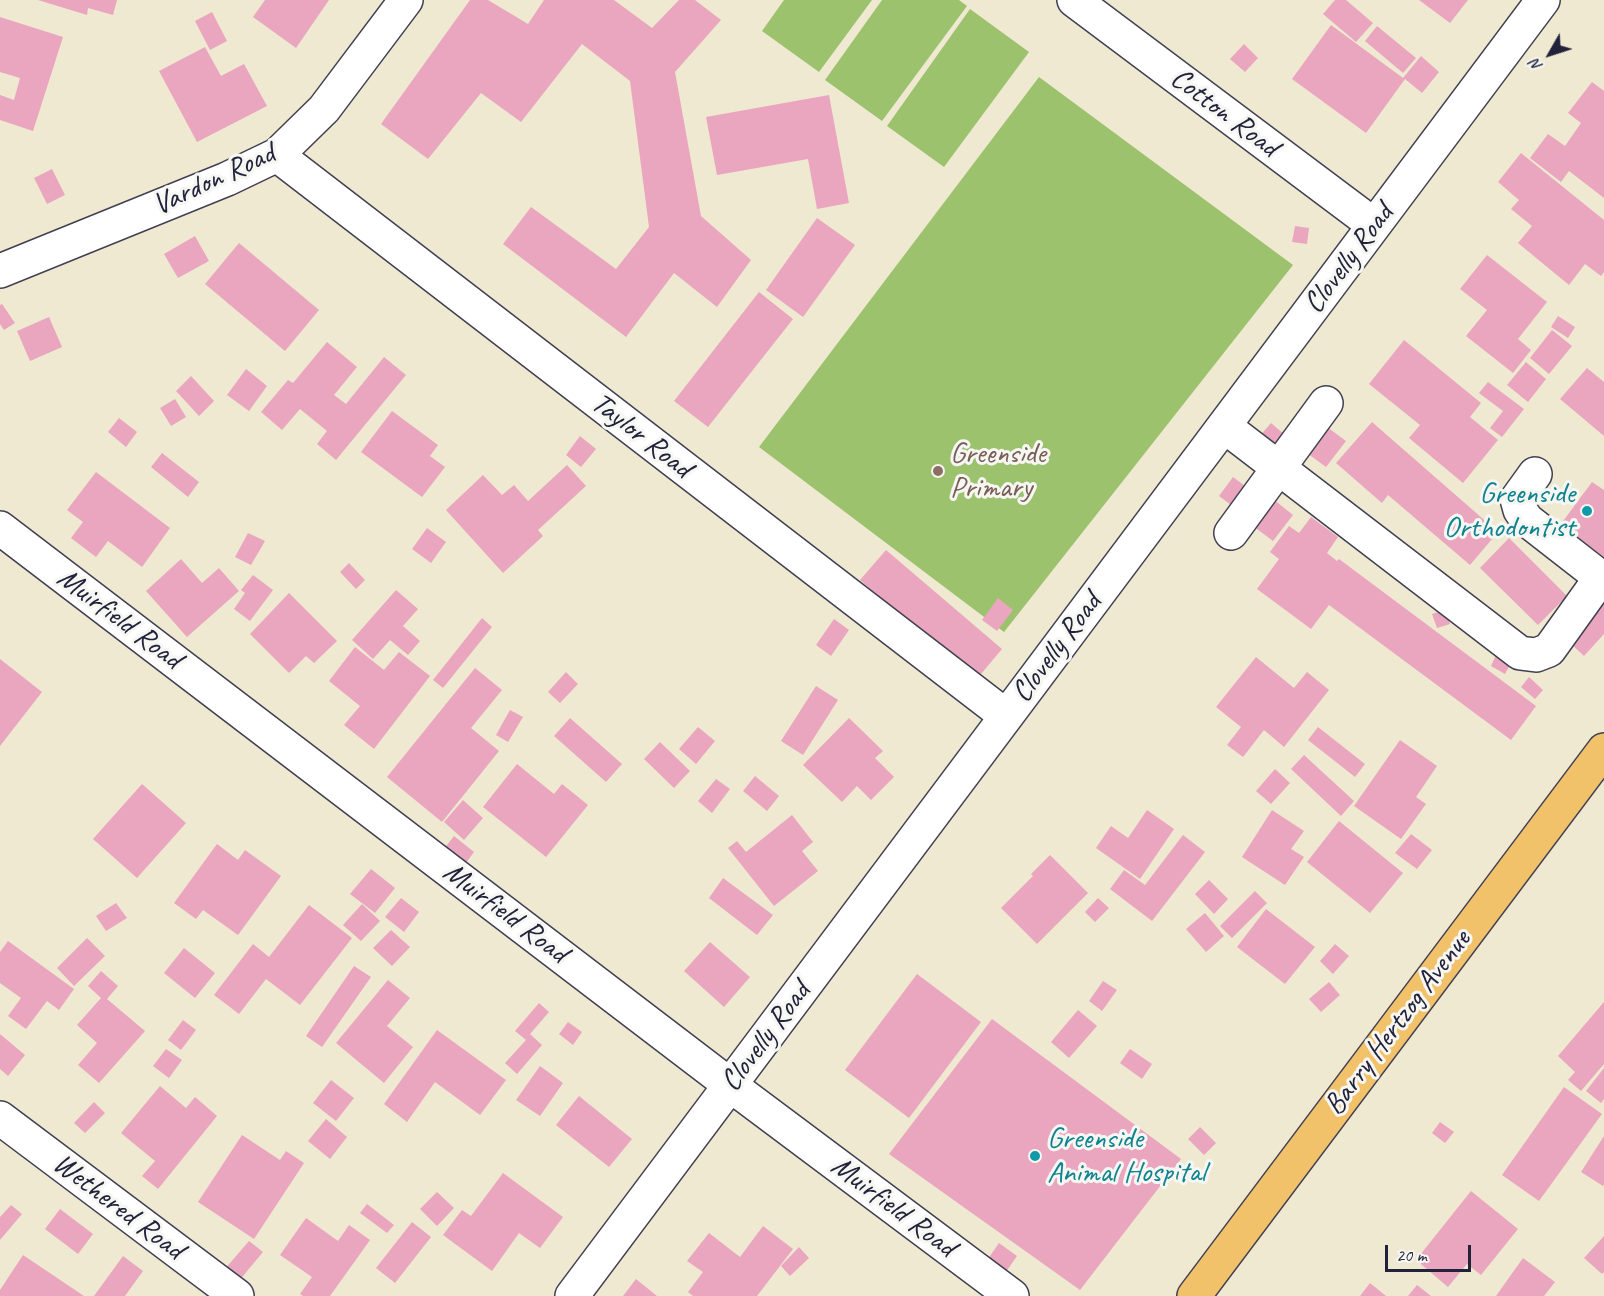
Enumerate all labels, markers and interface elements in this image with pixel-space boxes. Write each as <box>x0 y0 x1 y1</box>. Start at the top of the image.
north arrow <box>1520 24 1580 84</box>
text: N <box>1525 55 1547 75</box>
street label: Cotton Road <box>1163 61 1285 165</box>
street label: Vardon Road <box>147 136 281 224</box>
street label: Clovelly Road <box>1296 197 1402 321</box>
street label: Taylor Road <box>584 386 698 486</box>
place label: Greenside Primary <box>950 436 1046 506</box>
marker: Greenside Primary <box>931 464 945 478</box>
place label: Greenside Orthodontist <box>1444 476 1575 546</box>
marker: Greenside Orthodontist <box>1580 504 1594 518</box>
street label: Muirfield Road <box>50 560 188 678</box>
street label: Clovelly Road <box>1004 586 1110 710</box>
street label: Muirfield Road <box>436 854 574 972</box>
street label: Barry Hertzog Avenue <box>1317 923 1479 1123</box>
street label: Clovelly Road <box>713 975 819 1099</box>
place label: Greenside Animal Hospital <box>1047 1121 1206 1192</box>
street label: Wethered Road <box>45 1146 191 1268</box>
street label: Muirfield Road <box>824 1148 962 1266</box>
marker: Greenside Animal Hospital <box>1028 1149 1042 1163</box>
scale bar <box>1388 1233 1474 1271</box>
text: 20 m <box>1396 1244 1427 1266</box>

